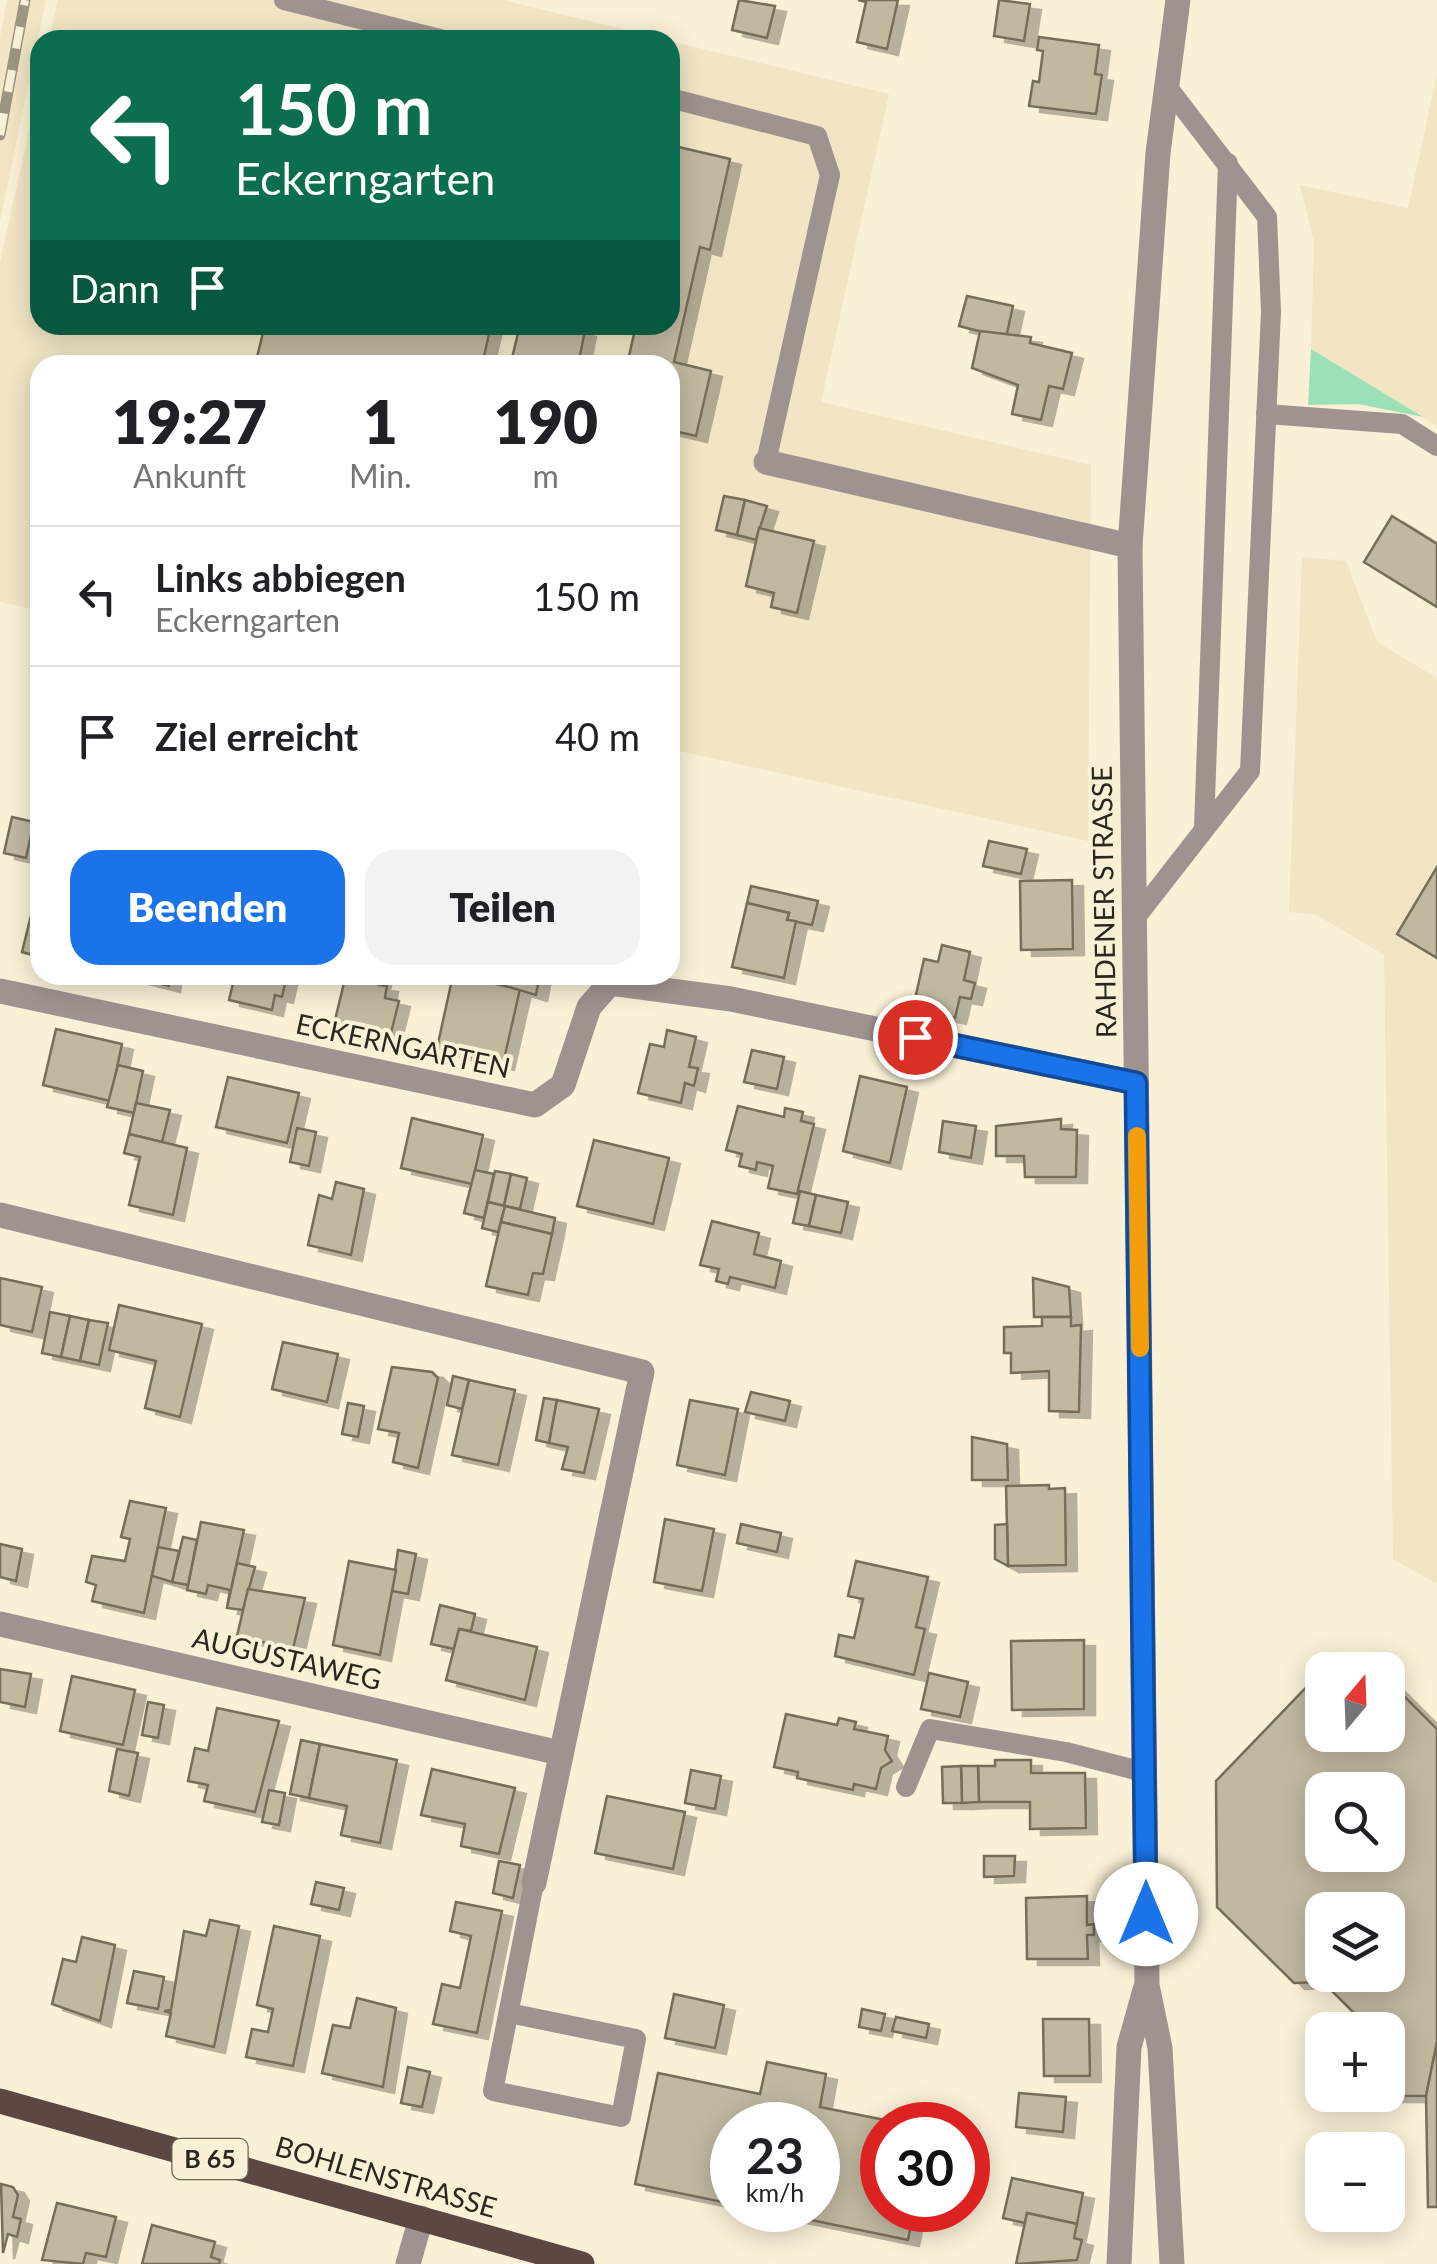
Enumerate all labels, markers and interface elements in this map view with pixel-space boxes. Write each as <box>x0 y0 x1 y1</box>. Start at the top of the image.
text: 150 m <box>235 66 432 150</box>
icon: left <box>70 70 200 200</box>
text: Eckerngarten <box>235 151 495 205</box>
icon: arrive <box>180 260 235 315</box>
text: Dann <box>70 265 160 311</box>
text: 19:27 <box>112 385 267 457</box>
text: 1 <box>363 385 398 457</box>
text: 190 <box>494 385 598 457</box>
text: Ankunft <box>133 456 246 495</box>
text: Min. <box>349 456 412 495</box>
text: m <box>533 456 559 495</box>
text: Links abbiegen <box>155 554 406 600</box>
icon: left <box>70 569 125 624</box>
text: 150 m <box>533 573 640 619</box>
text: Eckerngarten <box>155 600 340 639</box>
icon: arrive <box>70 709 125 764</box>
text: Ziel erreicht <box>155 713 358 759</box>
text: 40 m <box>555 713 640 759</box>
street label: RAHDENER STRASSE <box>1084 766 1122 1038</box>
button: Beenden <box>70 850 345 965</box>
button: Teilen <box>365 850 640 965</box>
pin <box>873 995 958 1080</box>
street label: ECKERNGARTEN <box>293 1006 514 1084</box>
icon: arrive <box>888 1010 943 1065</box>
street label: AUGUSTAWEG <box>189 1620 385 1696</box>
north arrow <box>1305 1652 1405 1752</box>
map controls <box>1305 1652 1405 2232</box>
button: search <box>1305 1772 1405 1872</box>
position arrow <box>1094 1862 1198 1966</box>
button: layers <box>1305 1892 1405 1992</box>
button: + <box>1305 2012 1405 2112</box>
speed limit sign: 30 <box>860 2102 990 2232</box>
text: 23 <box>746 2125 804 2185</box>
street label: BOHLENSTRASSE <box>272 2128 501 2224</box>
button: − <box>1305 2132 1405 2232</box>
road number: B 65 <box>172 2139 248 2179</box>
text: km/h <box>746 2177 804 2207</box>

